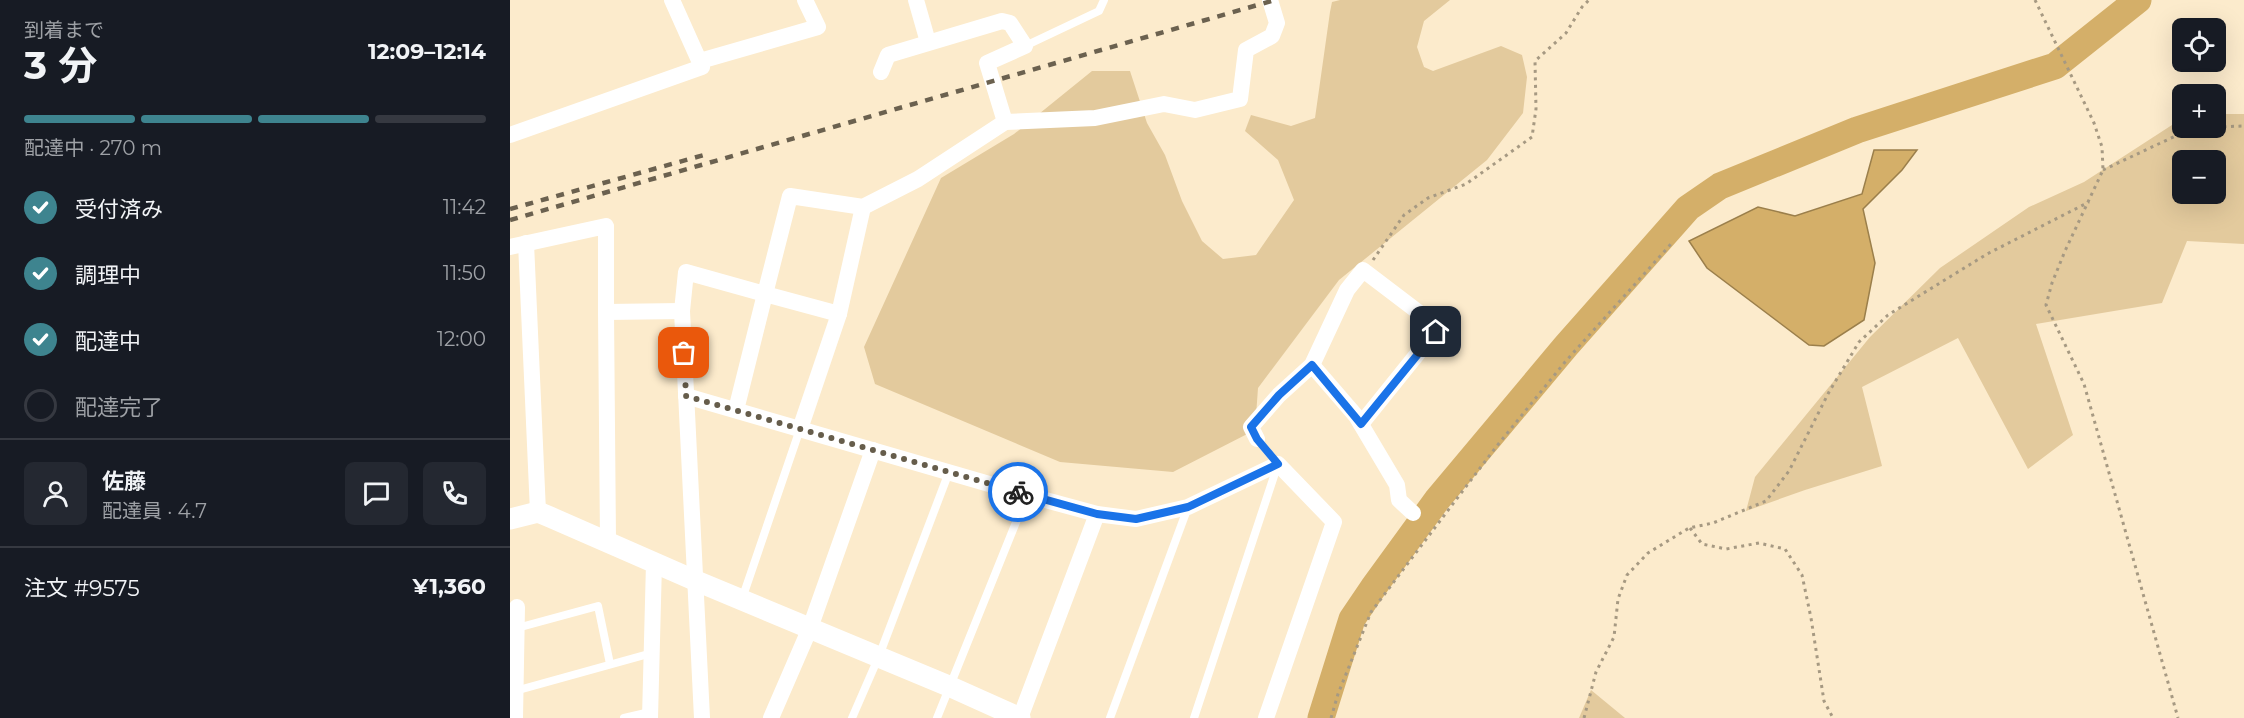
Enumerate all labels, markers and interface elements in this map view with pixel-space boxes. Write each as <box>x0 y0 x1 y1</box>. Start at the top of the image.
text: 到着まで <box>24 18 104 42</box>
map controls <box>2172 18 2226 204</box>
button: locate <box>2172 18 2226 72</box>
text: 12:09–12:14 <box>368 38 486 65</box>
text: 3 分 <box>24 41 97 89</box>
button: + <box>2172 84 2226 138</box>
text: 配達中 · 270 m <box>24 136 162 160</box>
button: − <box>2172 150 2226 204</box>
icon: check <box>24 191 57 224</box>
text: 11:42 <box>443 195 486 219</box>
text: 受付済み <box>75 196 163 223</box>
icon: check <box>24 257 57 290</box>
text: 11:50 <box>443 261 486 285</box>
text: 調理中 <box>75 262 141 289</box>
pin <box>1410 306 1461 357</box>
icon: home <box>1419 315 1452 348</box>
icon: check <box>24 323 57 356</box>
text: 12:00 <box>437 327 486 351</box>
pin <box>658 327 709 378</box>
text: 配達中 <box>75 328 141 355</box>
icon: bag <box>667 336 700 369</box>
text: 配達完了 <box>75 394 163 421</box>
button: person <box>24 462 87 525</box>
button: chat <box>345 462 408 525</box>
button: phone <box>423 462 486 525</box>
courier <box>988 462 1048 522</box>
text: 佐藤 <box>102 468 146 495</box>
icon: bike <box>1002 476 1035 509</box>
text: 配達員 · 4.7 <box>102 499 207 523</box>
text: ¥1,360 <box>413 573 486 600</box>
text: 注文 #9575 <box>24 575 140 602</box>

